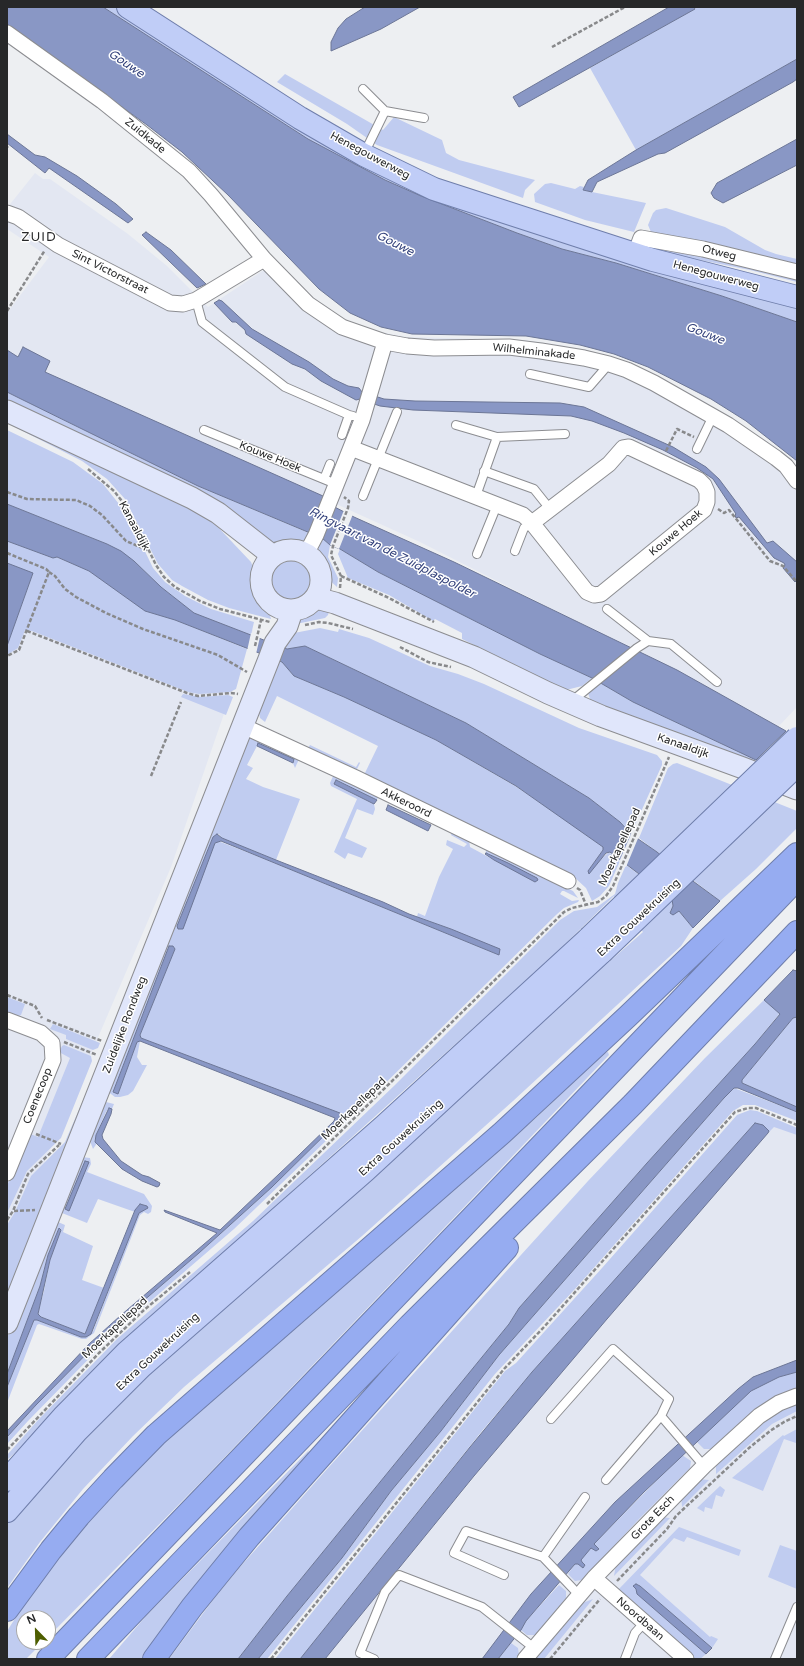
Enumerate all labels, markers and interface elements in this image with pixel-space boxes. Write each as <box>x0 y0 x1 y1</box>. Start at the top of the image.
water label: Gouwe <box>105 47 147 81</box>
street label: Zuidkade <box>122 116 168 156</box>
street label: Henegouwerweg <box>328 129 412 183</box>
water label: Gouwe <box>374 229 416 259</box>
district label: ZUID <box>21 230 57 246</box>
street label: Otweg <box>700 242 738 264</box>
street label: Sint Victorstraat <box>69 247 151 297</box>
street label: Henegouwerweg <box>672 258 760 294</box>
water label: Gouwe <box>684 320 726 348</box>
street label: Wilhelminakade <box>492 341 576 363</box>
street label: Kouwe Hoek <box>237 439 303 475</box>
street label: Kanaaldijk <box>116 499 152 553</box>
water label: Ringvaart van de Zuidplaspolder <box>306 505 478 601</box>
street label: Kouwe Hoek <box>647 507 705 559</box>
street label: Kanaaldijk <box>655 731 711 761</box>
street label: Akkeroord <box>379 785 433 821</box>
street label: Moerkapellepad <box>596 806 644 888</box>
street label: Extra Gouwekruising <box>595 876 683 960</box>
street label: Zuidelijke Rondweg <box>100 975 150 1075</box>
street label: Coenecoop <box>21 1066 55 1126</box>
street label: Moerkapellepad <box>319 1075 389 1143</box>
street label: Extra Gouwekruising <box>356 1097 446 1179</box>
street label: Moerkapellepad <box>80 1294 150 1362</box>
street label: Extra Gouwekruising <box>114 1310 202 1394</box>
street label: Grote Esch <box>628 1493 678 1543</box>
street label: Noordbaan <box>613 1595 667 1643</box>
north arrow <box>16 1610 56 1650</box>
text: N <box>25 1612 38 1627</box>

